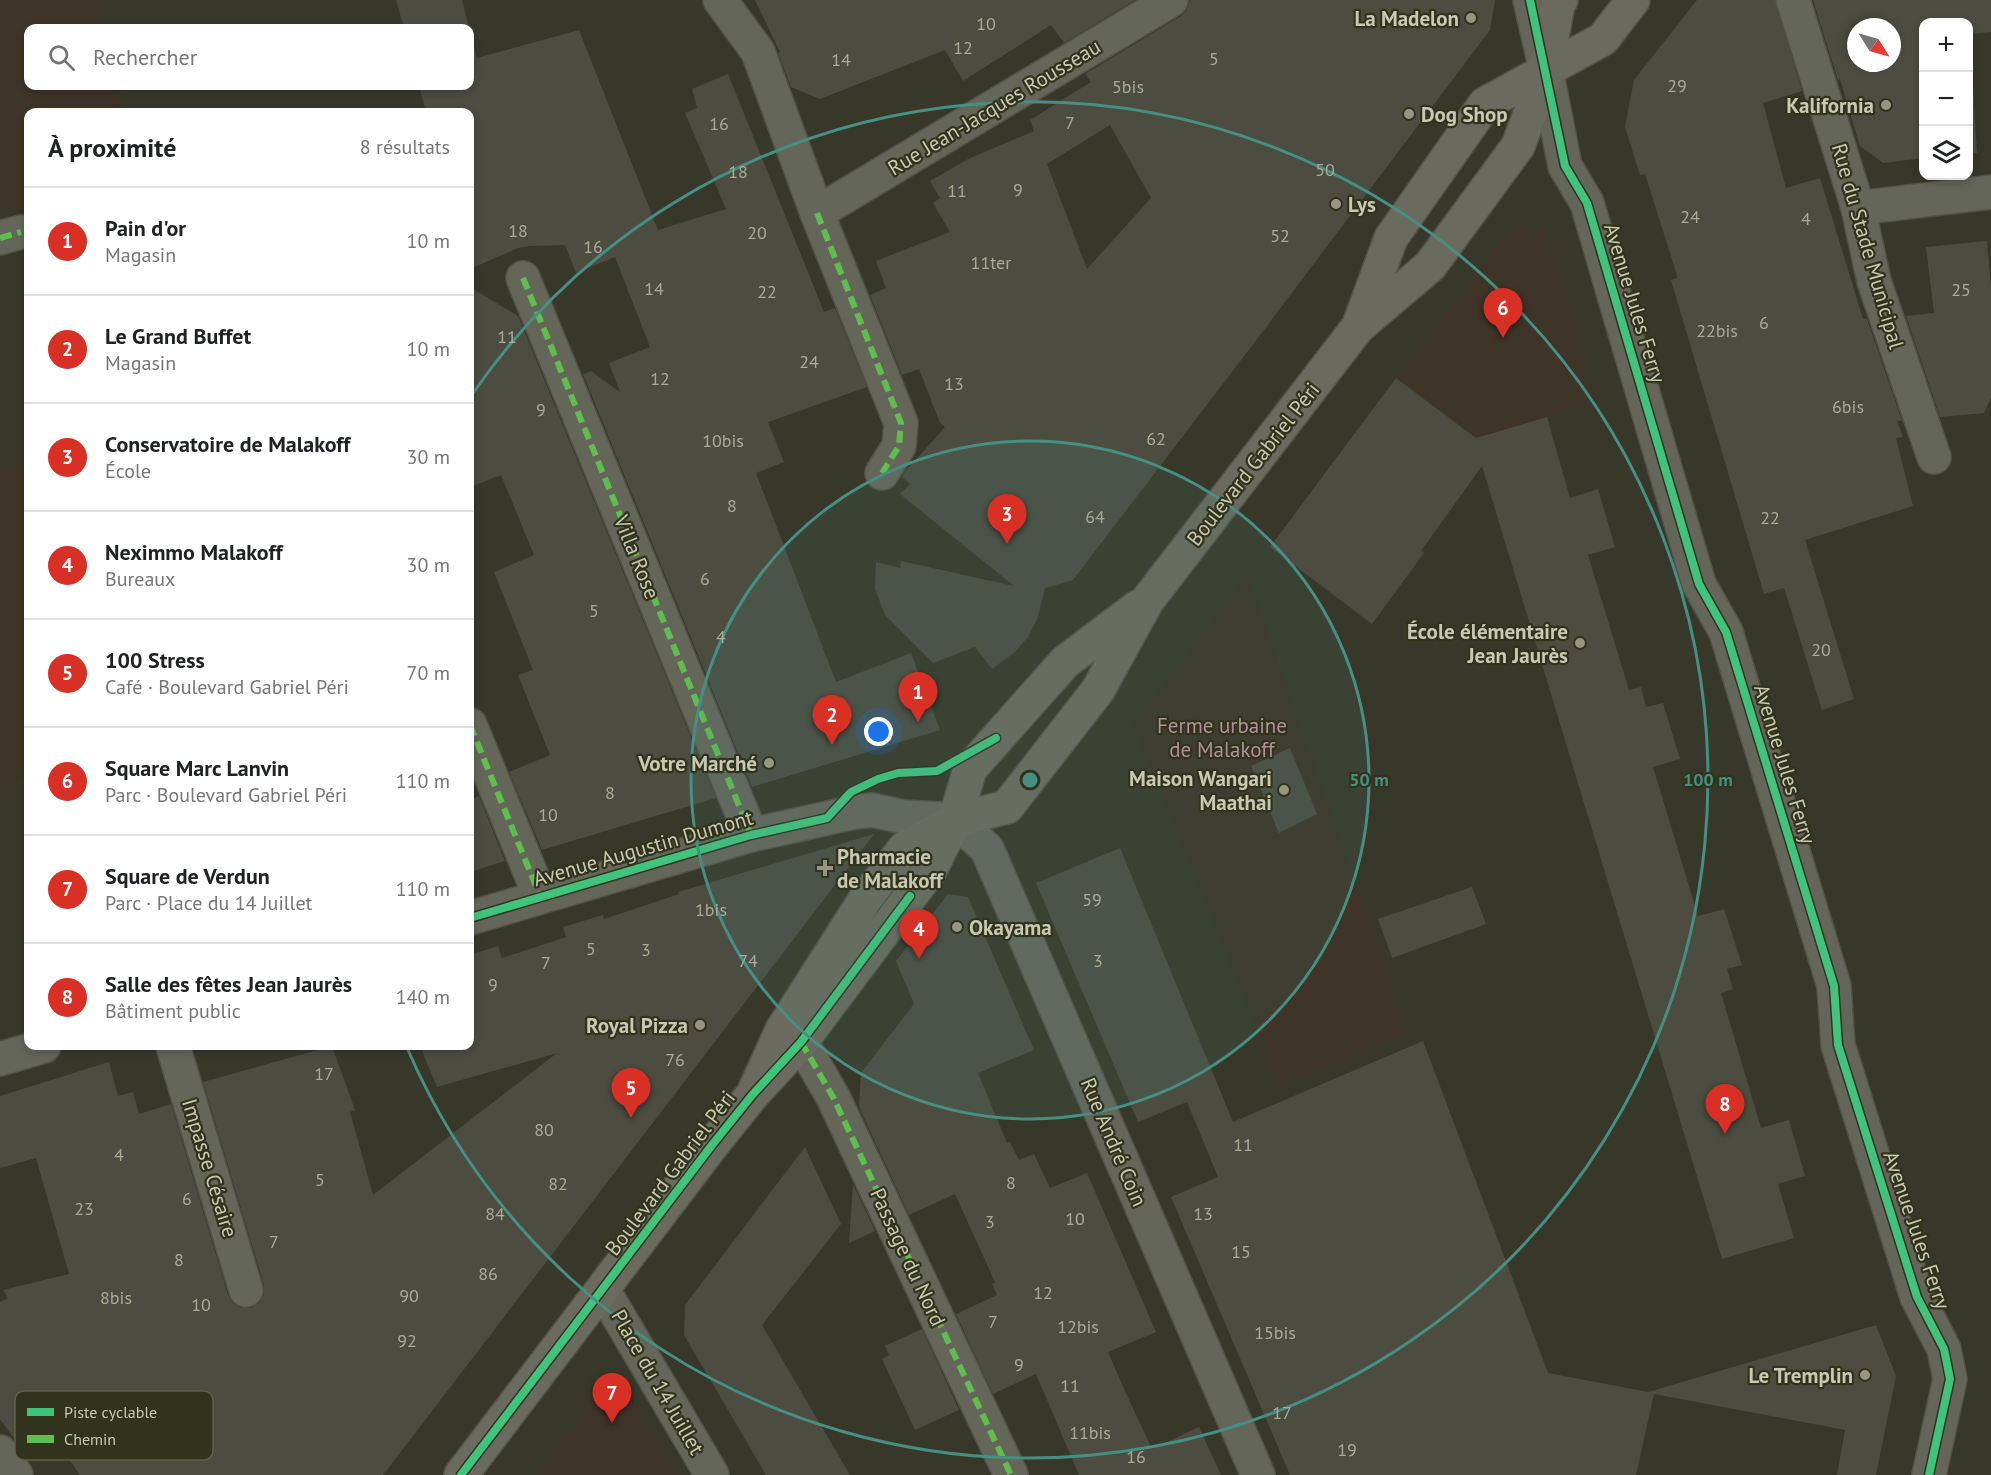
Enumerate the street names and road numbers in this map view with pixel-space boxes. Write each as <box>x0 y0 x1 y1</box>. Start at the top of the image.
street label: Rue Jean-Jacques Rousseau <box>883 33 1105 181</box>
street label: Rue du Stade Municipal <box>1826 140 1910 352</box>
street label: Avenue Jules Ferry <box>1598 220 1672 386</box>
street label: Boulevard Gabriel Péri <box>1181 377 1325 551</box>
street label: Villa Rose <box>608 510 666 603</box>
street label: Avenue Jules Ferry <box>1748 681 1822 847</box>
street label: Avenue Augustin Dumont <box>530 804 756 892</box>
street label: Rue André Coin <box>1075 1074 1153 1210</box>
street label: Boulevard Gabriel Péri <box>599 1085 741 1261</box>
street label: Impasse Césaire <box>176 1095 244 1241</box>
street label: Avenue Jules Ferry <box>1877 1147 1957 1313</box>
street label: Passage du Nord <box>864 1184 952 1330</box>
street label: Place du 14 Juillet <box>605 1304 711 1460</box>

